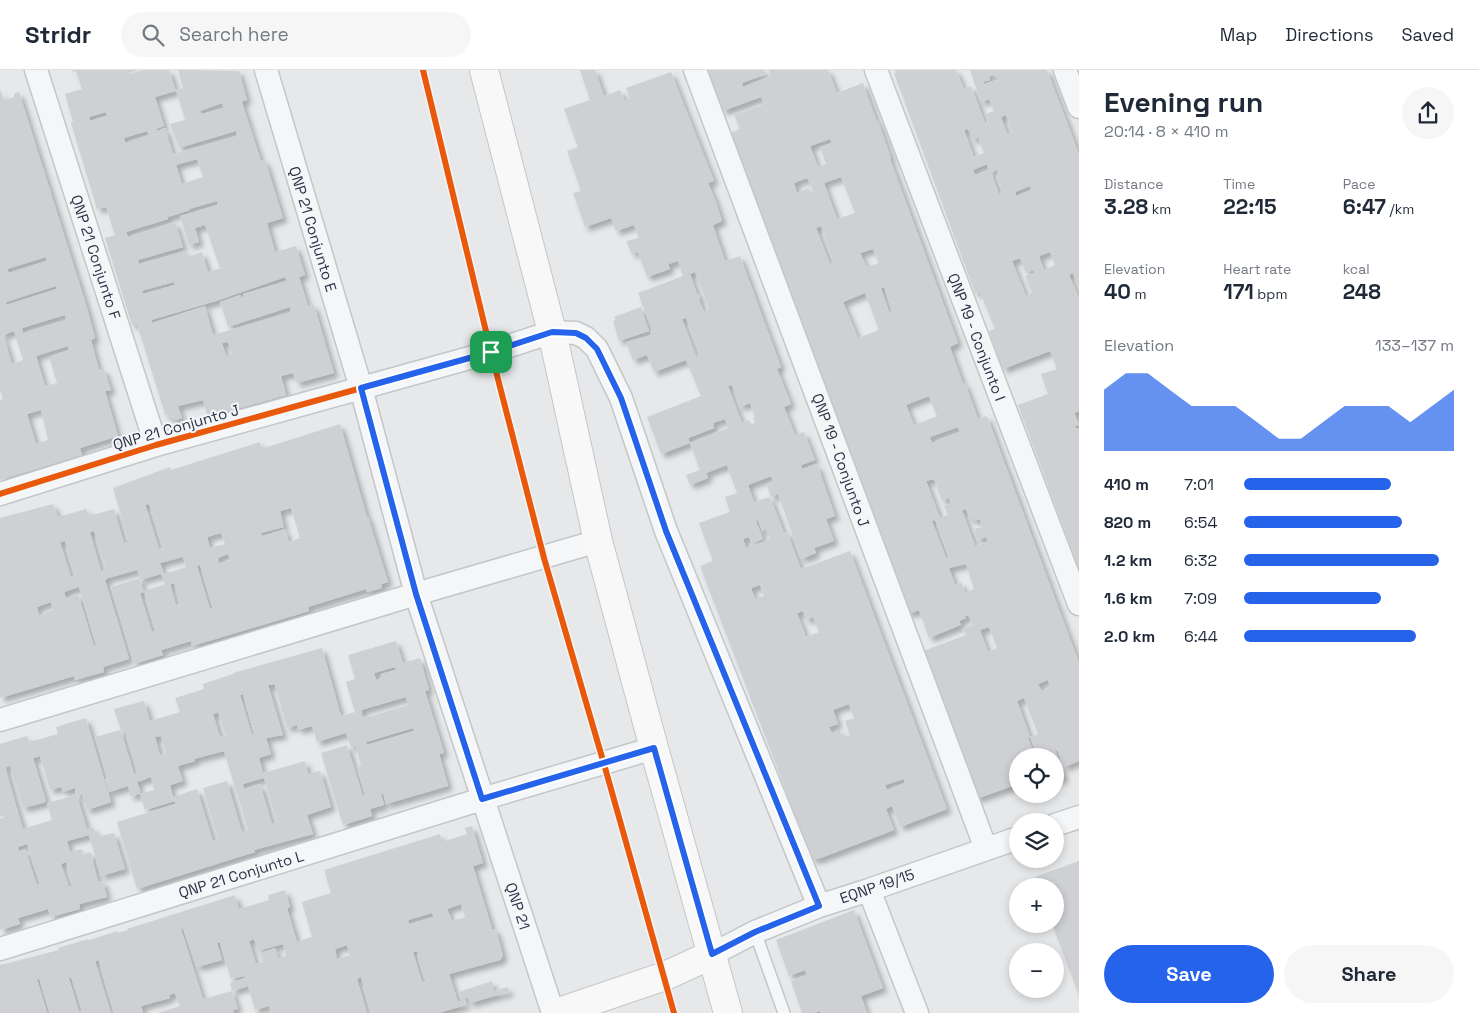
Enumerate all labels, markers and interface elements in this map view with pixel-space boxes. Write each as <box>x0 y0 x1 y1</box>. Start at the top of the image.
search box <box>121 12 471 57</box>
text: Stridr <box>25 19 91 50</box>
icon: search <box>139 21 167 49</box>
text: Search here <box>179 22 289 47</box>
text: Map <box>1220 23 1257 46</box>
text: Directions <box>1285 23 1374 46</box>
text: Saved <box>1402 23 1454 46</box>
text: Evening run <box>1104 84 1263 120</box>
button: share <box>1402 87 1454 139</box>
text: 20:14 · 8 × 410 m <box>1104 121 1228 142</box>
street label: QNP 21 Conjunto E <box>285 164 341 294</box>
text: Distance <box>1104 175 1164 193</box>
text: Time <box>1223 175 1255 193</box>
text: Pace <box>1343 175 1375 193</box>
street label: QNP 21 Conjunto F <box>67 192 125 322</box>
text: 3.28 <box>1104 193 1148 220</box>
text: 22:15 <box>1223 193 1277 220</box>
text: 6:47 <box>1343 193 1386 220</box>
text: km <box>1148 200 1171 218</box>
text: /km <box>1386 200 1414 218</box>
text: Elevation <box>1104 260 1165 278</box>
text: Heart rate <box>1223 260 1291 278</box>
text: kcal <box>1343 260 1370 278</box>
street label: QNP 19 - Conjunto I <box>944 270 1010 404</box>
text: 40 <box>1104 278 1131 305</box>
text: 171 <box>1223 278 1254 305</box>
text: 248 <box>1343 278 1381 305</box>
text: m <box>1131 285 1147 303</box>
text: bpm <box>1254 285 1287 303</box>
pin <box>470 331 512 373</box>
text: Elevation <box>1104 335 1174 356</box>
text: 133–137 m <box>1375 335 1454 356</box>
icon: arrive <box>477 338 505 366</box>
street label: QNP 19 - Conjunto J <box>808 391 874 529</box>
street label: QNP 21 Conjunto J <box>111 400 242 454</box>
text: 410 m <box>1104 474 1149 495</box>
text: 7:01 <box>1184 474 1214 495</box>
text: 820 m <box>1104 512 1151 533</box>
text: 6:54 <box>1184 512 1217 533</box>
text: 1.2 km <box>1104 550 1152 571</box>
text: 6:32 <box>1184 550 1217 571</box>
text: 1.6 km <box>1104 588 1152 609</box>
text: 7:09 <box>1184 588 1217 609</box>
text: 2.0 km <box>1104 626 1155 647</box>
text: 6:44 <box>1184 626 1218 647</box>
map controls <box>1009 748 1064 998</box>
button: locate <box>1009 748 1064 803</box>
button: layers <box>1009 813 1064 868</box>
street label: QNP 21 Conjunto L <box>176 846 306 902</box>
street label: EQNP 19/15 <box>837 864 917 908</box>
button: + <box>1009 878 1064 933</box>
street label: QNP 21 <box>502 880 534 932</box>
button: − <box>1009 943 1064 998</box>
button: Save <box>1104 945 1274 1003</box>
button: Share <box>1284 945 1454 1003</box>

